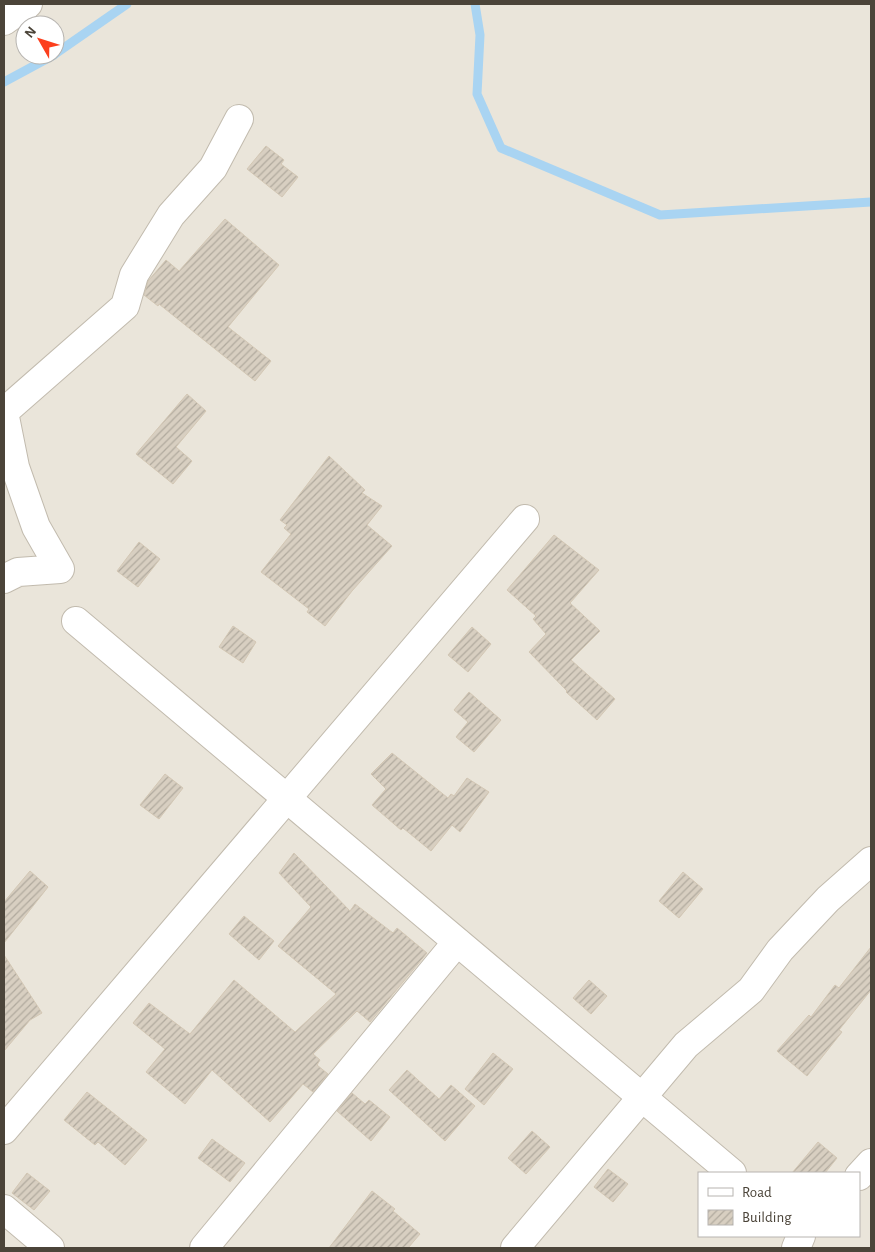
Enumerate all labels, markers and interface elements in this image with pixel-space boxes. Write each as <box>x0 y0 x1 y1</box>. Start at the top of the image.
north arrow <box>15 15 65 65</box>
text: N <box>22 24 39 41</box>
legend <box>698 1172 860 1237</box>
text: Road <box>742 1185 772 1200</box>
text: Building <box>742 1210 792 1225</box>

